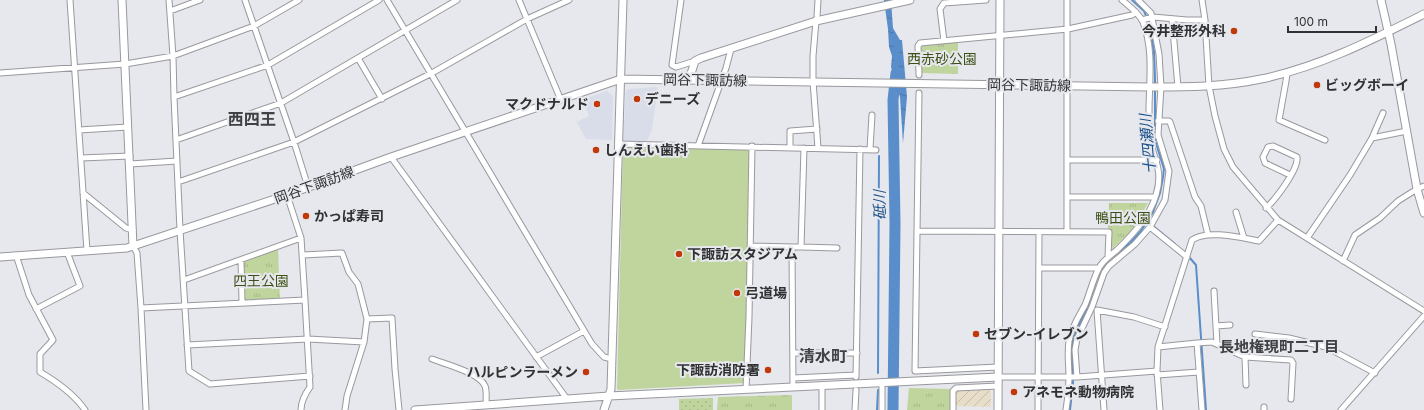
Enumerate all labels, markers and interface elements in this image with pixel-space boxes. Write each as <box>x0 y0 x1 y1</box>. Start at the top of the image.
scale bar <box>1288 8 1376 34</box>
text: 100 m <box>1294 14 1328 29</box>
place label: 今井整形外科 <box>1142 22 1226 39</box>
marker: 今井整形外科 <box>1229 26 1239 36</box>
park label: 西赤砂公園 <box>907 50 977 67</box>
street label: 岡谷下諏訪線 <box>663 70 747 89</box>
street label: 岡谷下諏訪線 <box>987 75 1071 94</box>
place label: ビッグボーイ <box>1325 76 1409 93</box>
marker: ビッグボーイ <box>1312 80 1322 90</box>
place label: デニーズ <box>645 90 700 107</box>
marker: デニーズ <box>632 94 642 104</box>
place label: マクドナルド <box>505 95 589 112</box>
marker: マクドナルド <box>592 99 602 109</box>
district label: 西四王 <box>228 109 276 129</box>
water label: 十四瀬川 <box>1135 111 1160 175</box>
place label: しんえい歯科 <box>604 141 688 158</box>
marker: しんえい歯科 <box>591 145 601 155</box>
street label: 岡谷下諏訪線 <box>271 162 356 207</box>
water label: 砥川 <box>870 188 889 220</box>
place label: かっぱ寿司 <box>314 207 384 224</box>
park label: 鴨田公園 <box>1095 209 1151 226</box>
marker: かっぱ寿司 <box>301 211 311 221</box>
place label: 下諏訪スタジアム <box>687 245 798 262</box>
marker: 下諏訪スタジアム <box>674 249 684 259</box>
park label: 四王公園 <box>233 272 289 289</box>
place label: 弓道場 <box>745 284 787 301</box>
marker: 弓道場 <box>732 288 742 298</box>
place label: セブン-イレブン <box>984 325 1089 342</box>
marker: セブン-イレブン <box>971 329 981 339</box>
district label: 長地権現町二丁目 <box>1219 337 1339 356</box>
district label: 清水町 <box>799 346 847 366</box>
place label: 下諏訪消防署 <box>676 361 760 378</box>
place label: ハルピンラーメン <box>467 363 578 380</box>
marker: 下諏訪消防署 <box>763 365 773 375</box>
marker: ハルピンラーメン <box>581 367 591 377</box>
place label: アネモネ動物病院 <box>1022 383 1134 400</box>
marker: アネモネ動物病院 <box>1009 387 1019 397</box>

